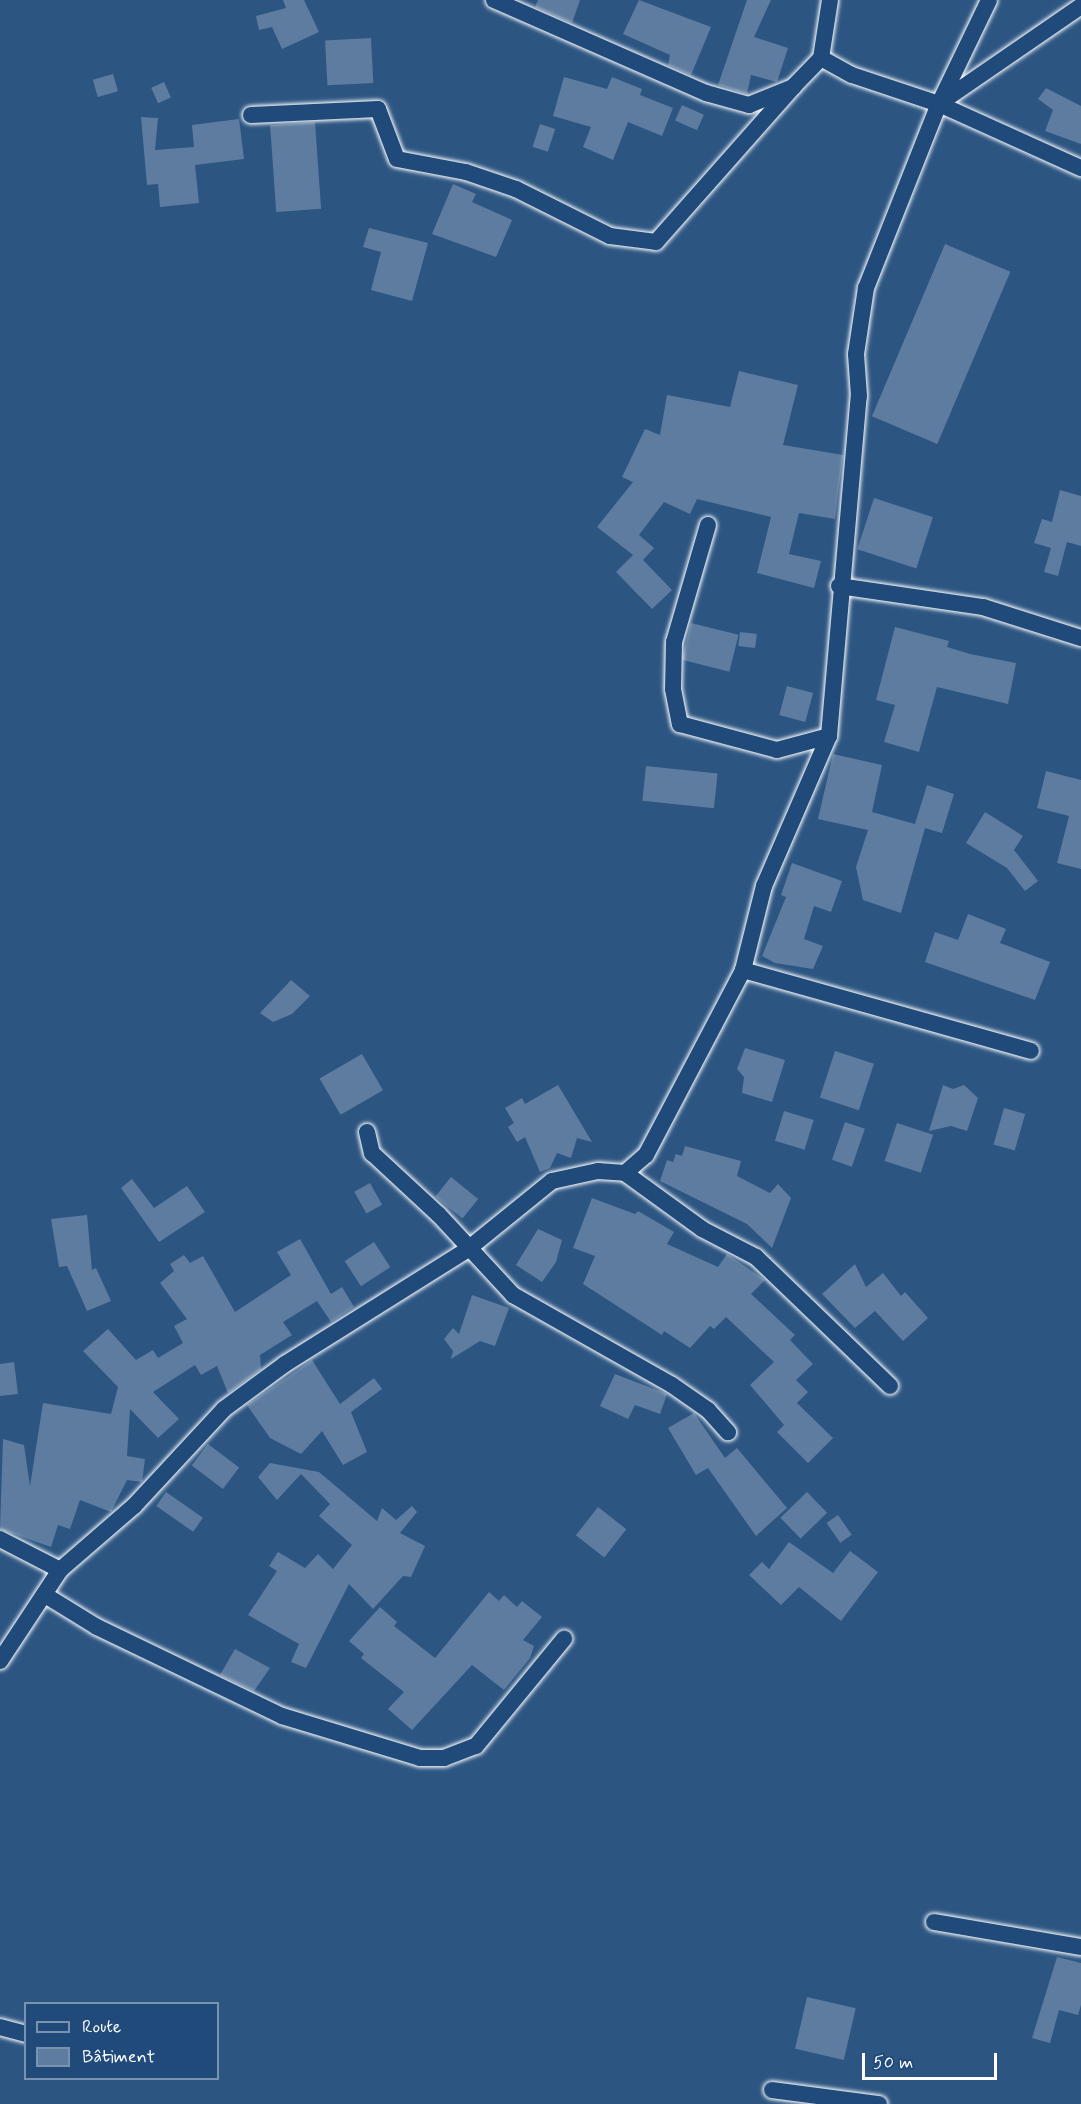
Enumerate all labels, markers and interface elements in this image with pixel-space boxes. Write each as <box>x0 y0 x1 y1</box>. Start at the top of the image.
legend <box>24 2002 219 2080</box>
text: Route <box>82 2015 121 2039</box>
scale bar <box>865 2041 1000 2079</box>
text: Bâtiment <box>82 2045 155 2069</box>
text: 50 m <box>873 2051 913 2075</box>

